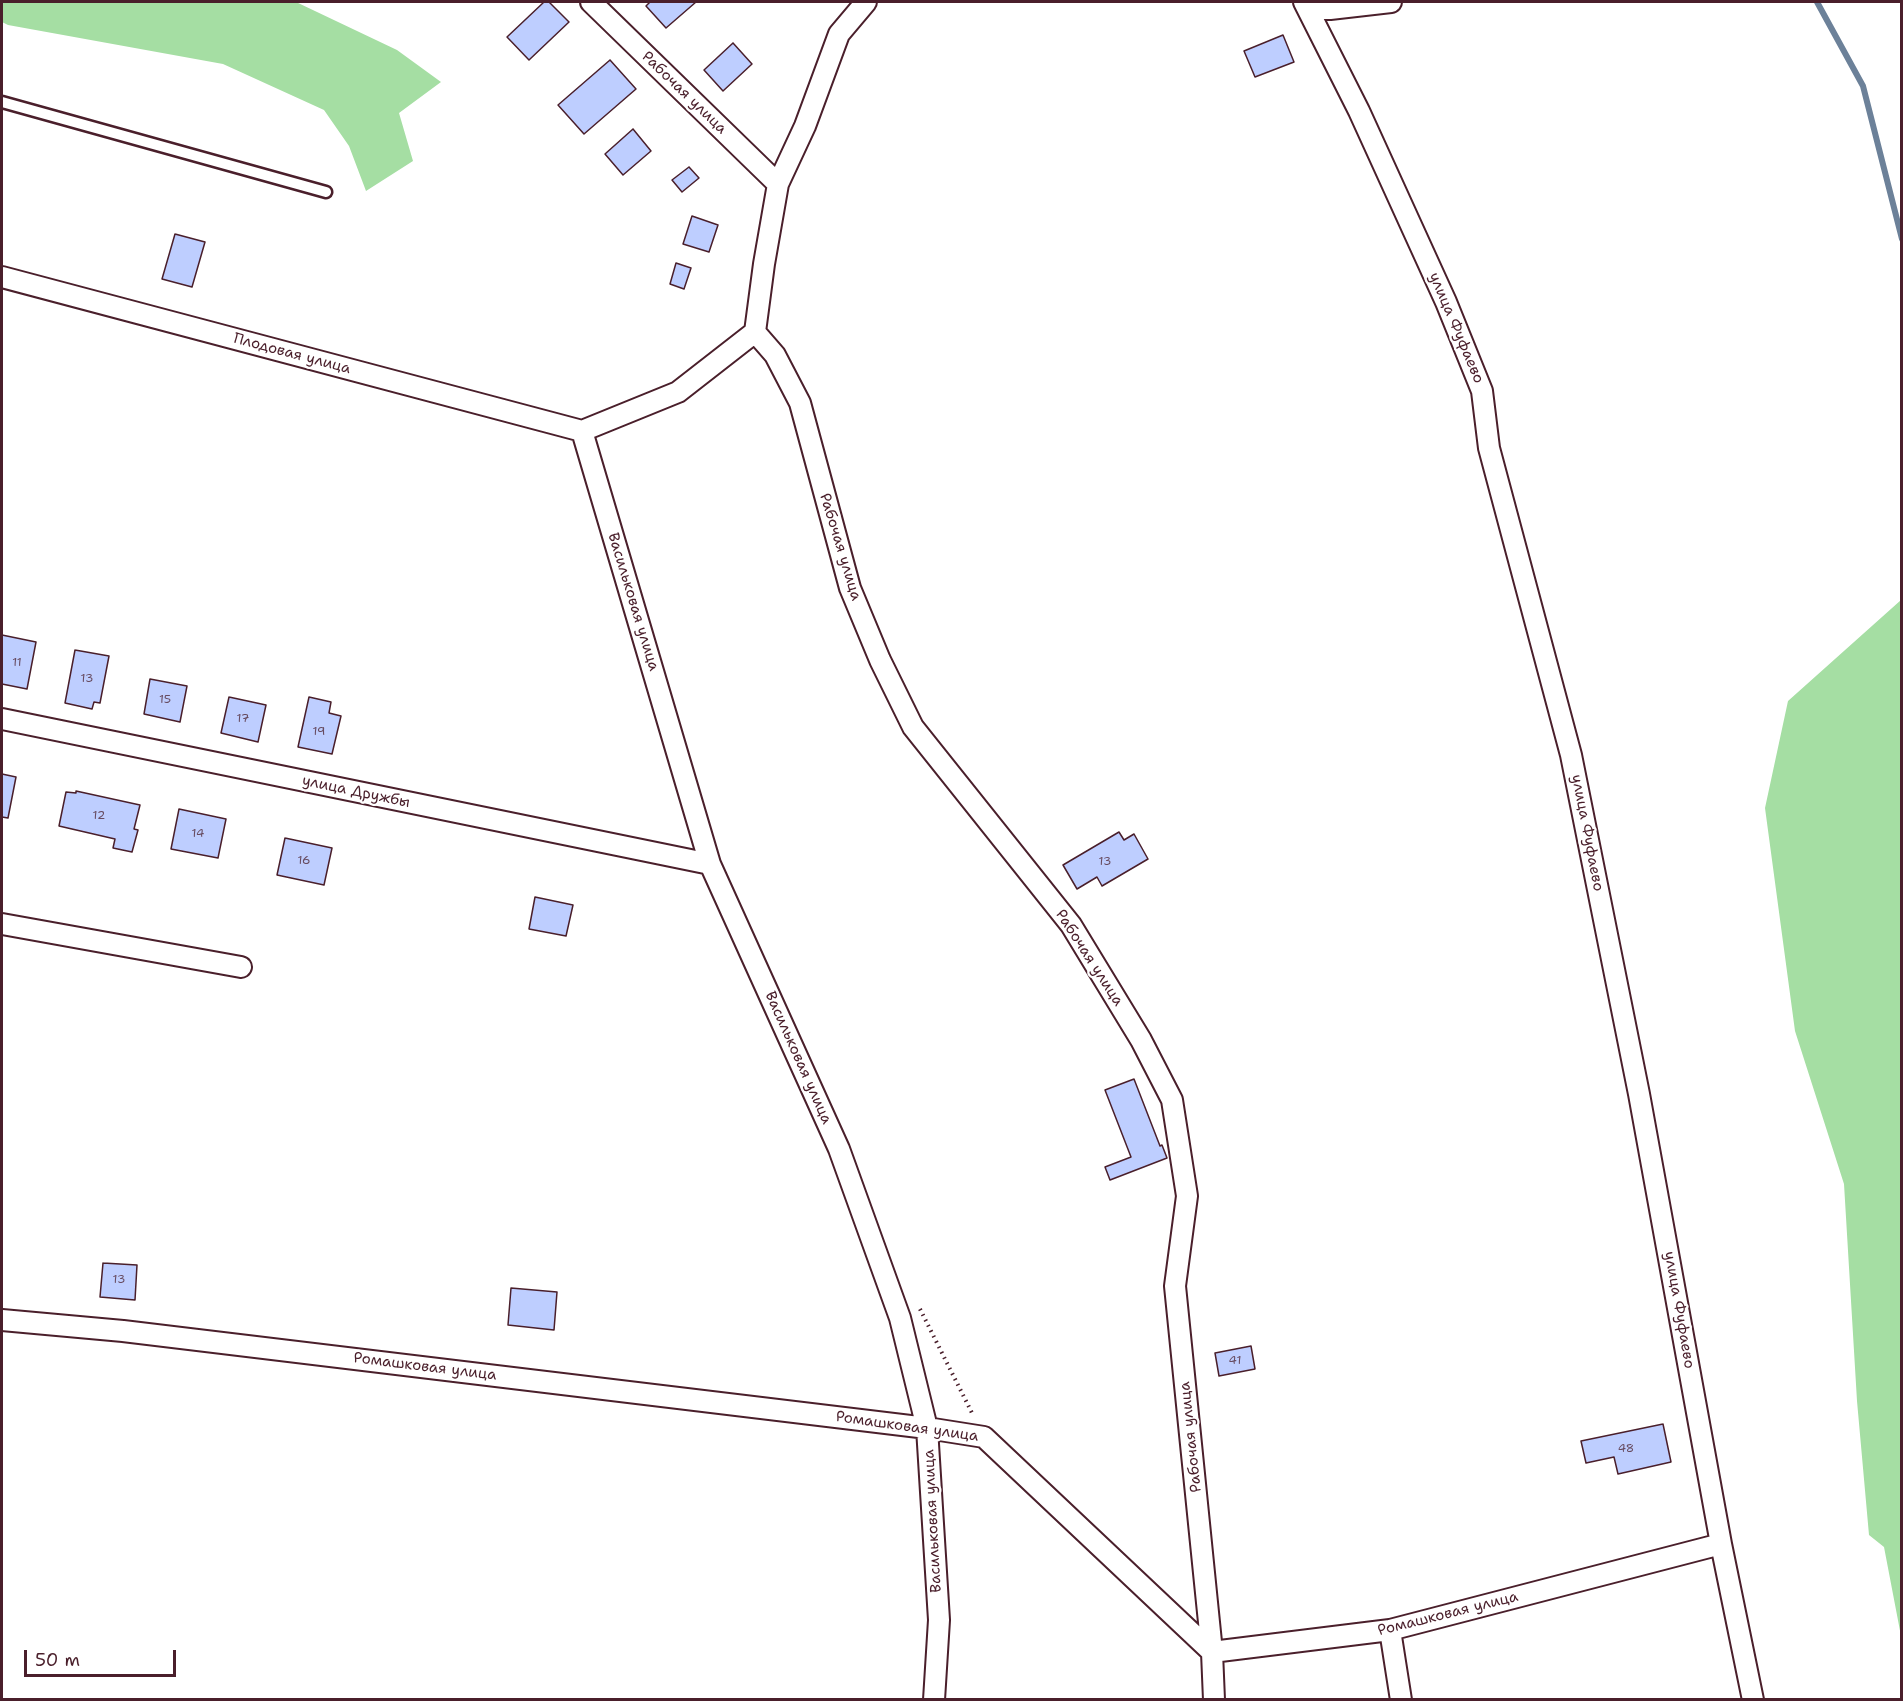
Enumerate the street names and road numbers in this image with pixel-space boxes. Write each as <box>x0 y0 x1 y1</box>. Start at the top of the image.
street label: Рабочая улица <box>638 48 730 138</box>
street label: улица Фуфаево <box>1425 270 1487 386</box>
street label: Плодовая улица <box>231 330 353 378</box>
street label: Рабочая улица <box>815 491 865 603</box>
street label: Васильковая улица <box>603 531 663 673</box>
street label: улица Дружбы <box>300 772 412 812</box>
street label: улица Фуфаево <box>1567 773 1607 893</box>
street label: Рабочая улица <box>1051 906 1127 1010</box>
street label: Васильковая улица <box>761 989 835 1127</box>
street label: улица Фуфаево <box>1660 1250 1698 1370</box>
street label: Ромашковая улица <box>352 1349 498 1385</box>
street label: Рабочая улица <box>1176 1381 1206 1493</box>
street label: Ромашковая улица <box>834 1408 980 1446</box>
street label: Васильковая улица <box>920 1449 946 1593</box>
street label: Ромашковая улица <box>1376 1588 1520 1640</box>

